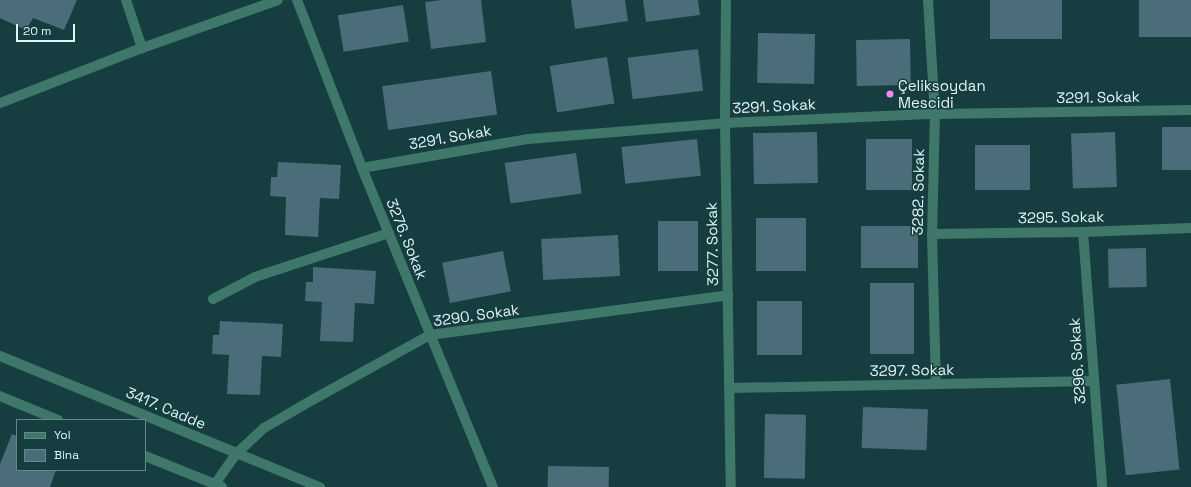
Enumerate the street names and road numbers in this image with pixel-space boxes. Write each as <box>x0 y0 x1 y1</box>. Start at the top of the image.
street label: 3291. Sokak <box>1056 87 1140 107</box>
street label: 3291. Sokak <box>731 95 817 117</box>
street label: 3291. Sokak <box>407 121 493 153</box>
street label: 3282. Sokak <box>908 148 928 236</box>
street label: 3276. Sokak <box>383 196 431 282</box>
street label: 3277. Sokak <box>702 202 722 286</box>
street label: 3295. Sokak <box>1017 207 1105 227</box>
street label: 3290. Sokak <box>432 300 520 330</box>
street label: 3296. Sokak <box>1065 317 1089 405</box>
street label: 3297. Sokak <box>869 360 955 380</box>
street label: 3417. Cadde <box>123 383 209 433</box>

